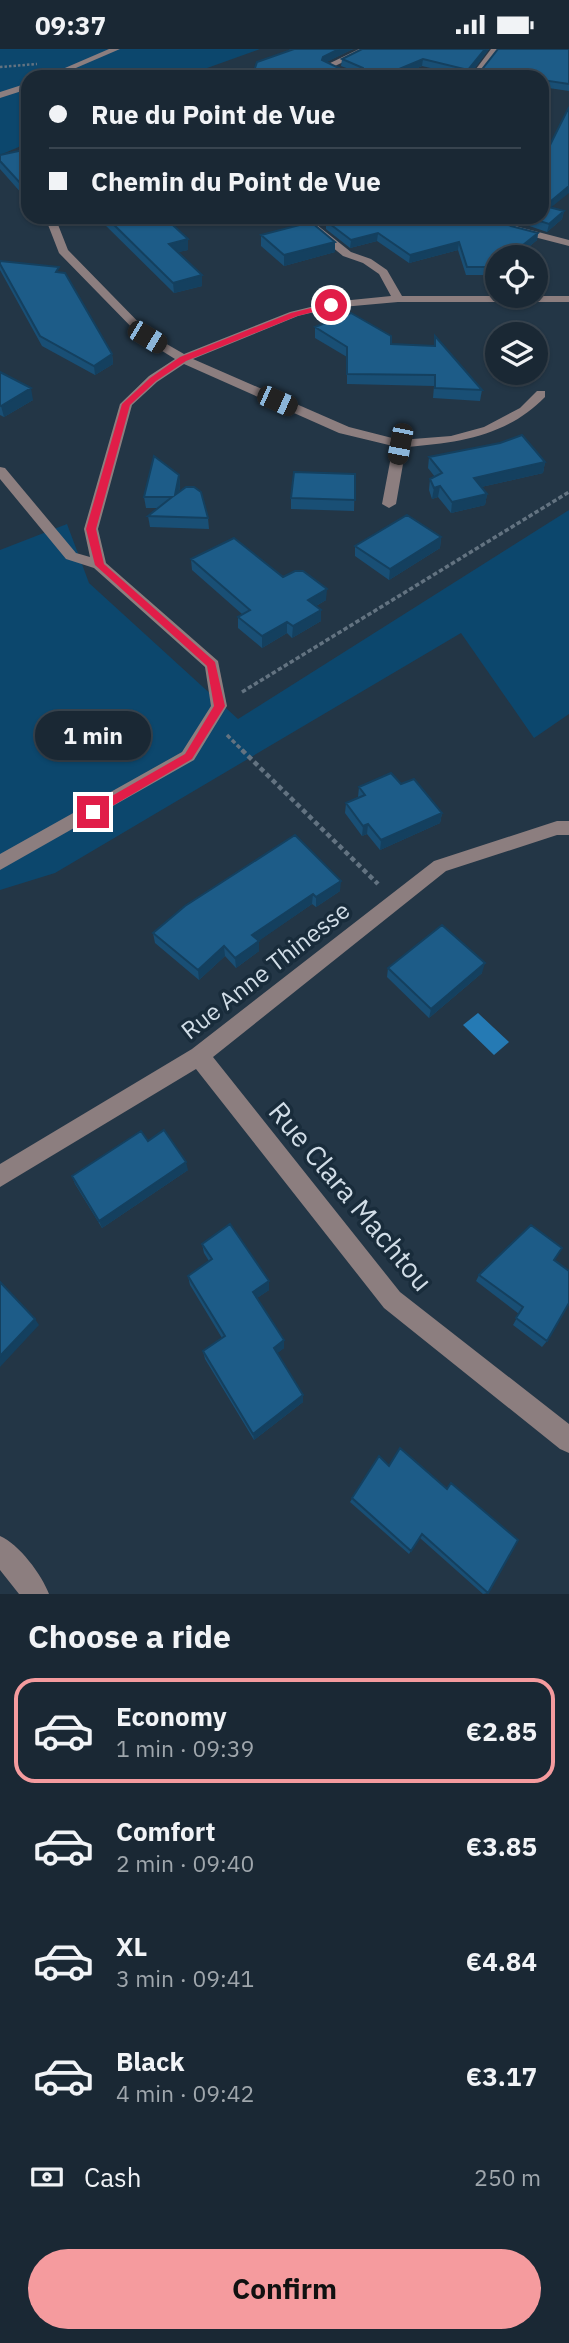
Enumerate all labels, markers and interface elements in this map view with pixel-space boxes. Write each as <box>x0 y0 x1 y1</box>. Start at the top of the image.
text: 09:37 <box>35 8 106 42</box>
text: Rue du Point de Vue <box>91 97 335 131</box>
text: Chemin du Point de Vue <box>91 164 381 198</box>
map controls <box>485 245 548 385</box>
button: locate <box>485 245 548 308</box>
route start <box>315 289 347 321</box>
car <box>124 317 171 357</box>
button: layers <box>485 322 548 385</box>
car <box>254 383 301 419</box>
car <box>386 421 415 467</box>
callout: 1 min <box>35 711 151 759</box>
text: 1 min <box>63 720 123 750</box>
route end <box>77 796 109 828</box>
street label: Rue Anne Thinesse <box>174 894 356 1046</box>
street label: Rue Clara Machtou <box>261 1094 441 1298</box>
text: Choose a ride <box>28 1615 231 1657</box>
icon: car <box>32 1699 95 1762</box>
text: Economy <box>116 1699 227 1733</box>
text: €2.85 <box>466 1714 537 1748</box>
text: 1 min · 09:39 <box>116 1733 254 1763</box>
icon: car <box>32 1814 95 1877</box>
text: Comfort <box>116 1814 215 1848</box>
text: €3.85 <box>466 1829 537 1863</box>
text: 2 min · 09:40 <box>116 1848 254 1878</box>
icon: car <box>32 1929 95 1992</box>
text: XL <box>116 1929 147 1963</box>
text: €4.84 <box>466 1944 537 1978</box>
text: 3 min · 09:41 <box>116 1963 254 1993</box>
icon: car <box>32 2044 95 2107</box>
text: Black <box>116 2044 184 2078</box>
text: €3.17 <box>466 2059 537 2093</box>
text: 4 min · 09:42 <box>116 2078 254 2108</box>
icon: cash <box>28 2158 66 2196</box>
text: Cash <box>84 2160 141 2194</box>
text: 250 m <box>474 2162 541 2192</box>
button: Confirm <box>28 2249 541 2329</box>

